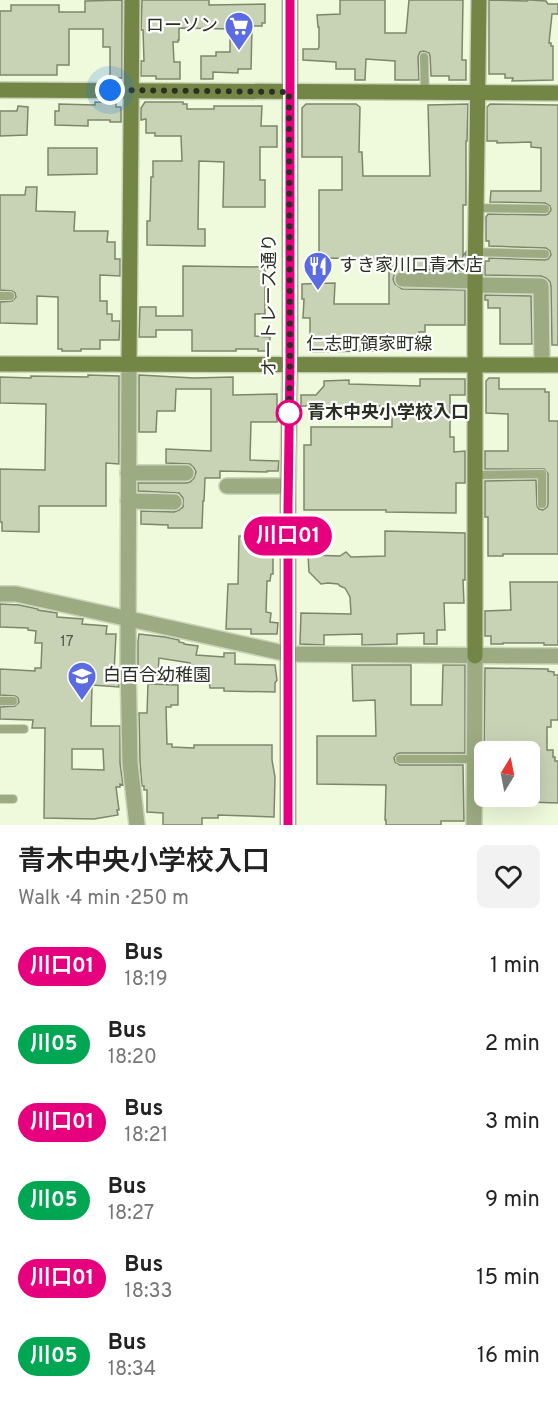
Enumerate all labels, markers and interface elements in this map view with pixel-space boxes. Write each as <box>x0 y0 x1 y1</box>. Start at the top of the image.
supermarket icon: ローソン <box>223 10 255 52</box>
place label: ローソン <box>146 15 218 38</box>
your location <box>95 75 125 105</box>
street label: オートレース通り <box>259 233 282 377</box>
restaurant icon: すき家川口青木店 <box>302 250 334 292</box>
place label: すき家川口青木店 <box>339 255 483 278</box>
street label: 仁志町領家町線 <box>306 334 432 357</box>
marker: 青木中央小学校入口 <box>276 400 302 426</box>
place label: 青木中央小学校入口 <box>307 402 469 425</box>
line badge: 川口01 <box>246 516 330 556</box>
text: 川口01 <box>256 523 320 550</box>
house number: 17 <box>60 633 74 652</box>
school or university icon: 白百合幼稚園 <box>66 660 98 702</box>
place label: 白百合幼稚園 <box>103 665 211 688</box>
north arrow <box>474 741 540 807</box>
map controls <box>474 741 540 807</box>
text: 青木中央小学校入口 <box>18 845 270 881</box>
button: heart <box>477 845 540 908</box>
text: Walk · 4 min · 250 m <box>18 886 189 912</box>
text: Bus <box>124 940 163 967</box>
text: 川口01 <box>30 953 94 980</box>
text: 1 min <box>490 953 540 980</box>
text: 18:19 <box>124 967 168 993</box>
text: Bus <box>108 1018 147 1045</box>
text: 川05 <box>30 1031 78 1058</box>
text: 2 min <box>485 1031 540 1058</box>
text: 18:20 <box>108 1045 157 1071</box>
text: Bus <box>124 1096 163 1123</box>
text: 川口01 <box>30 1109 94 1136</box>
text: 3 min <box>485 1109 540 1136</box>
text: 18:21 <box>124 1123 168 1149</box>
text: Bus <box>108 1174 147 1201</box>
text: 川05 <box>30 1187 78 1214</box>
text: 9 min <box>485 1187 540 1214</box>
text: 18:27 <box>108 1201 154 1227</box>
text: Bus <box>124 1252 163 1279</box>
text: 川口01 <box>30 1265 94 1292</box>
text: 15 min <box>476 1265 540 1292</box>
text: 18:33 <box>124 1279 172 1305</box>
text: Bus <box>108 1330 147 1357</box>
text: 川05 <box>30 1343 78 1370</box>
text: 16 min <box>477 1343 540 1370</box>
text: 18:34 <box>108 1357 156 1383</box>

